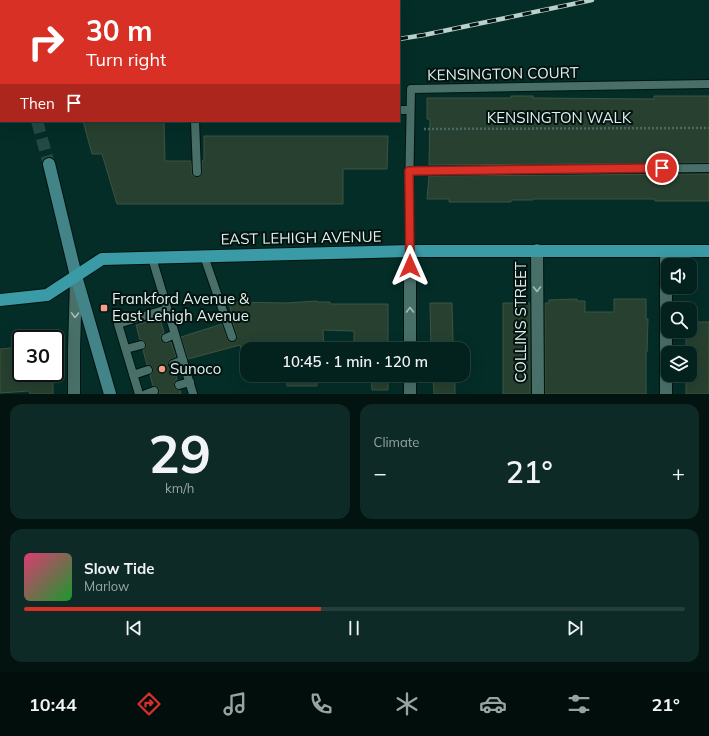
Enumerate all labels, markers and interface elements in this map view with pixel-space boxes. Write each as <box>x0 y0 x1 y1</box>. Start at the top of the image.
text: 30 m <box>86 13 152 48</box>
icon: right <box>20 16 72 68</box>
text: Turn right <box>86 48 166 71</box>
street label: KENSINGTON COURT <box>427 63 579 84</box>
icon: arrive <box>63 92 85 114</box>
text: Then <box>20 94 55 113</box>
street label: KENSINGTON WALK <box>487 108 632 127</box>
pin <box>645 151 679 185</box>
icon: arrive <box>651 157 673 179</box>
street label: EAST LEHIGH AVENUE <box>220 227 382 248</box>
position arrow <box>389 245 431 287</box>
map controls <box>661 258 697 382</box>
button: sound <box>661 258 697 294</box>
street label: COLLINS STREET <box>511 261 530 383</box>
one-way arrow <box>533 286 541 292</box>
place label: Frankford Avenue & East Lehigh Avenue <box>112 289 250 325</box>
button: search <box>661 302 697 338</box>
marker: Frankford Avenue & East Lehigh Avenue <box>99 303 109 313</box>
one-way arrow <box>406 307 414 313</box>
one-way arrow <box>71 312 79 318</box>
speed limit sign: 30 <box>12 330 64 382</box>
button: layers <box>661 346 697 382</box>
text: 10:45 · 1 min · 120 m <box>282 352 428 371</box>
place label: Sunoco <box>170 359 221 378</box>
marker: Sunoco <box>157 364 167 374</box>
text: 29 <box>149 421 211 486</box>
text: Climate <box>374 434 419 450</box>
text: 21° <box>506 453 553 491</box>
text: − <box>374 459 387 487</box>
text: + <box>672 459 685 487</box>
text: km/h <box>165 480 194 496</box>
text: Slow Tide <box>84 559 154 578</box>
text: Marlow <box>84 578 129 594</box>
icon: previous <box>123 617 145 639</box>
icon: pause <box>343 617 365 639</box>
icon: next <box>564 617 586 639</box>
icon: directions <box>135 690 163 718</box>
icon: music <box>221 690 249 718</box>
icon: phone <box>307 690 335 718</box>
icon: climate <box>393 690 421 718</box>
icon: car <box>479 690 507 718</box>
icon: filters <box>565 690 593 718</box>
text: 10:44 <box>29 693 77 716</box>
text: 21° <box>651 693 680 716</box>

